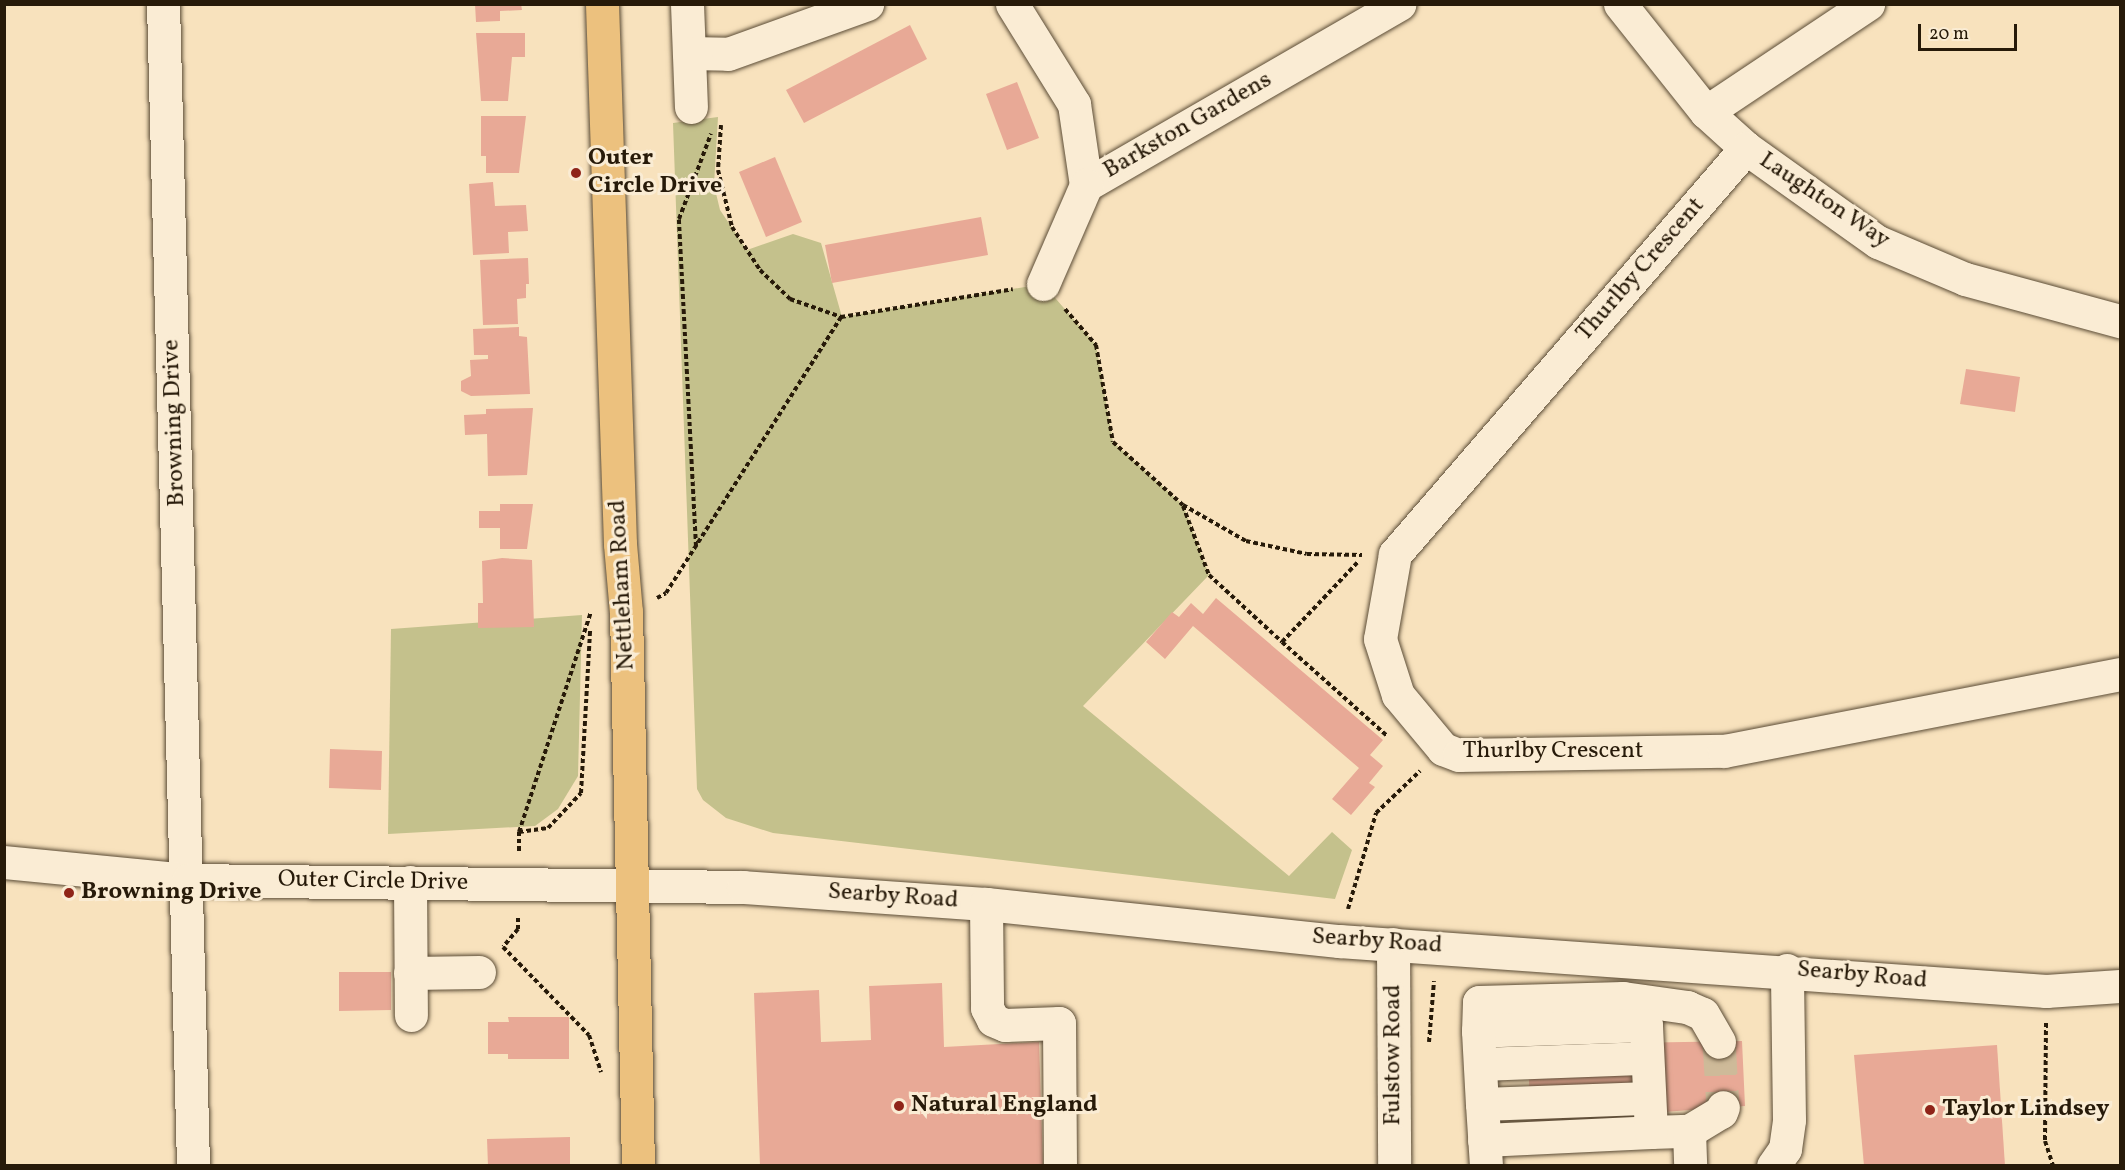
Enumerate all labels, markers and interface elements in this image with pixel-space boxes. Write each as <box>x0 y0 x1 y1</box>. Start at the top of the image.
scale bar <box>1921 12 2020 50</box>
text: 20 m <box>1929 22 1969 47</box>
street label: Barkston Gardens <box>1099 66 1277 186</box>
place label: Outer Circle Drive <box>588 145 722 201</box>
street label: Laughton Way <box>1753 147 1895 255</box>
marker: Outer Circle Drive <box>569 166 583 180</box>
street label: Thurlby Crescent <box>1571 192 1711 348</box>
street label: Browning Drive <box>158 339 192 507</box>
street label: Nettleham Road <box>604 499 642 671</box>
street label: Thurlby Crescent <box>1462 738 1644 766</box>
street label: Outer Circle Drive <box>277 866 469 898</box>
street label: Searby Road <box>826 878 960 916</box>
place label: Browning Drive <box>81 879 262 907</box>
marker: Browning Drive <box>62 886 76 900</box>
street label: Searby Road <box>1310 923 1444 961</box>
street label: Searby Road <box>1795 956 1929 996</box>
street label: Fulstow Road <box>1380 984 1408 1126</box>
place label: Natural England <box>911 1092 1098 1120</box>
place label: Taylor Lindsey <box>1942 1096 2109 1124</box>
marker: Natural England <box>892 1099 906 1113</box>
marker: Taylor Lindsey <box>1923 1103 1937 1117</box>

